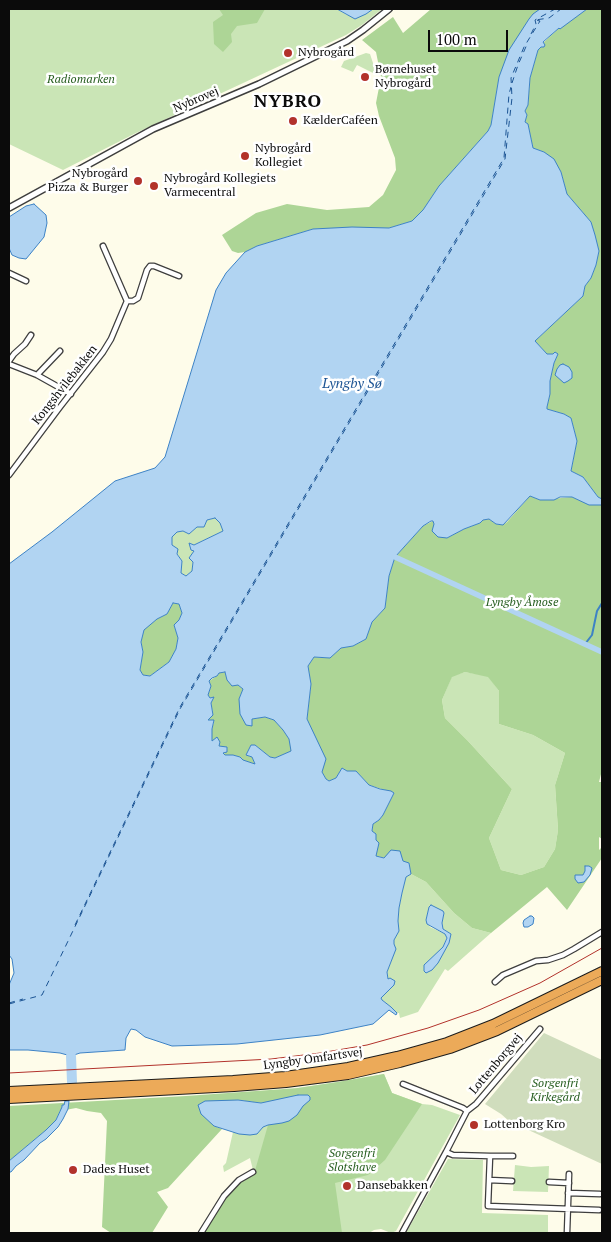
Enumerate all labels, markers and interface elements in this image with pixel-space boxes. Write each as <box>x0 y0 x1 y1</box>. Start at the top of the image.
scale bar <box>431 20 511 52</box>
text: 100 m <box>436 29 477 49</box>
place label: Nybrogård <box>298 46 354 60</box>
marker: Nybrogård <box>282 47 294 59</box>
place label: Børnehuset Nybrogård <box>375 63 436 91</box>
marker: Børnehuset Nybrogård <box>359 71 371 83</box>
park label: Radiomarken <box>47 73 115 87</box>
street label: Nybrovej <box>171 84 221 116</box>
district label: NYBRO <box>253 91 323 113</box>
place label: KælderCaféen <box>303 114 378 128</box>
marker: KælderCaféen <box>287 115 299 127</box>
place label: Nybrogård Kollegiet <box>255 142 311 170</box>
marker: Nybrogård Kollegiet <box>239 150 251 162</box>
place label: Nybrogård Pizza & Burger <box>48 167 128 195</box>
place label: Nybrogård Kollegiets Varmecentral <box>164 172 276 200</box>
marker: Nybrogård Pizza & Burger <box>132 175 144 187</box>
marker: Nybrogård Kollegiets Varmecentral <box>148 180 160 192</box>
street label: Kongshvilebakken <box>30 342 100 428</box>
water label: Lyngby Sø <box>322 376 382 392</box>
park label: Lyngby Åmose <box>486 596 558 610</box>
street label: Lottenborgvej <box>467 1031 525 1097</box>
street label: Lyngby Omfartsvej <box>263 1045 363 1073</box>
park label: Sorgenfri Kirkegård <box>530 1077 580 1105</box>
place label: Lottenborg Kro <box>484 1118 565 1132</box>
marker: Lottenborg Kro <box>468 1119 480 1131</box>
park label: Sorgenfri Slotshave <box>328 1147 376 1175</box>
place label: Dades Huset <box>83 1163 150 1177</box>
marker: Dades Huset <box>67 1164 79 1176</box>
place label: Dansebakken <box>357 1179 428 1193</box>
marker: Dansebakken <box>341 1180 353 1192</box>

